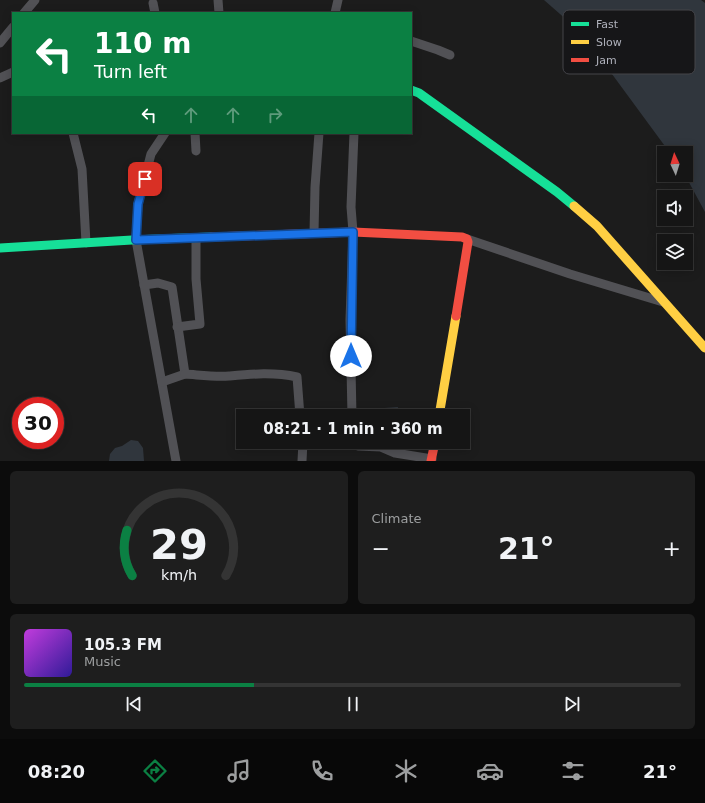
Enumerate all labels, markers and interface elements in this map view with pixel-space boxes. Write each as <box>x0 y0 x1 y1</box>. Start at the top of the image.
legend <box>563 10 695 74</box>
text: Fast <box>596 18 619 31</box>
text: 110 m <box>94 27 191 60</box>
icon: left <box>28 28 80 80</box>
text: Slow <box>596 36 622 49</box>
text: Jam <box>595 54 617 67</box>
text: Turn left <box>94 61 167 82</box>
icon: left <box>138 104 160 126</box>
icon: ahead <box>180 104 202 126</box>
icon: ahead <box>222 104 244 126</box>
icon: right <box>264 104 286 126</box>
north arrow <box>657 146 693 182</box>
map controls <box>657 146 693 270</box>
pin <box>128 162 162 196</box>
icon: arrive <box>134 168 156 190</box>
button: sound <box>657 190 693 226</box>
button: layers <box>657 234 693 270</box>
position arrow <box>330 335 372 377</box>
speed limit sign: 30 <box>12 397 64 449</box>
text: 08:21 · 1 min · 360 m <box>263 420 443 438</box>
text: Climate <box>372 511 422 526</box>
text: 29 <box>150 519 208 568</box>
text: 21° <box>498 531 555 566</box>
text: − <box>372 536 390 561</box>
text: + <box>663 536 681 561</box>
text: km/h <box>161 566 197 582</box>
text: 105.3 FM <box>84 636 162 654</box>
text: Music <box>84 654 121 669</box>
icon: previous <box>123 693 145 715</box>
icon: pause <box>342 693 364 715</box>
icon: next <box>561 693 583 715</box>
icon: directions <box>141 757 169 785</box>
icon: music <box>225 757 253 785</box>
icon: phone <box>308 757 336 785</box>
icon: climate <box>392 757 420 785</box>
icon: car <box>476 757 504 785</box>
icon: filters <box>559 757 587 785</box>
text: 08:20 <box>28 761 85 782</box>
text: 21° <box>643 761 677 782</box>

